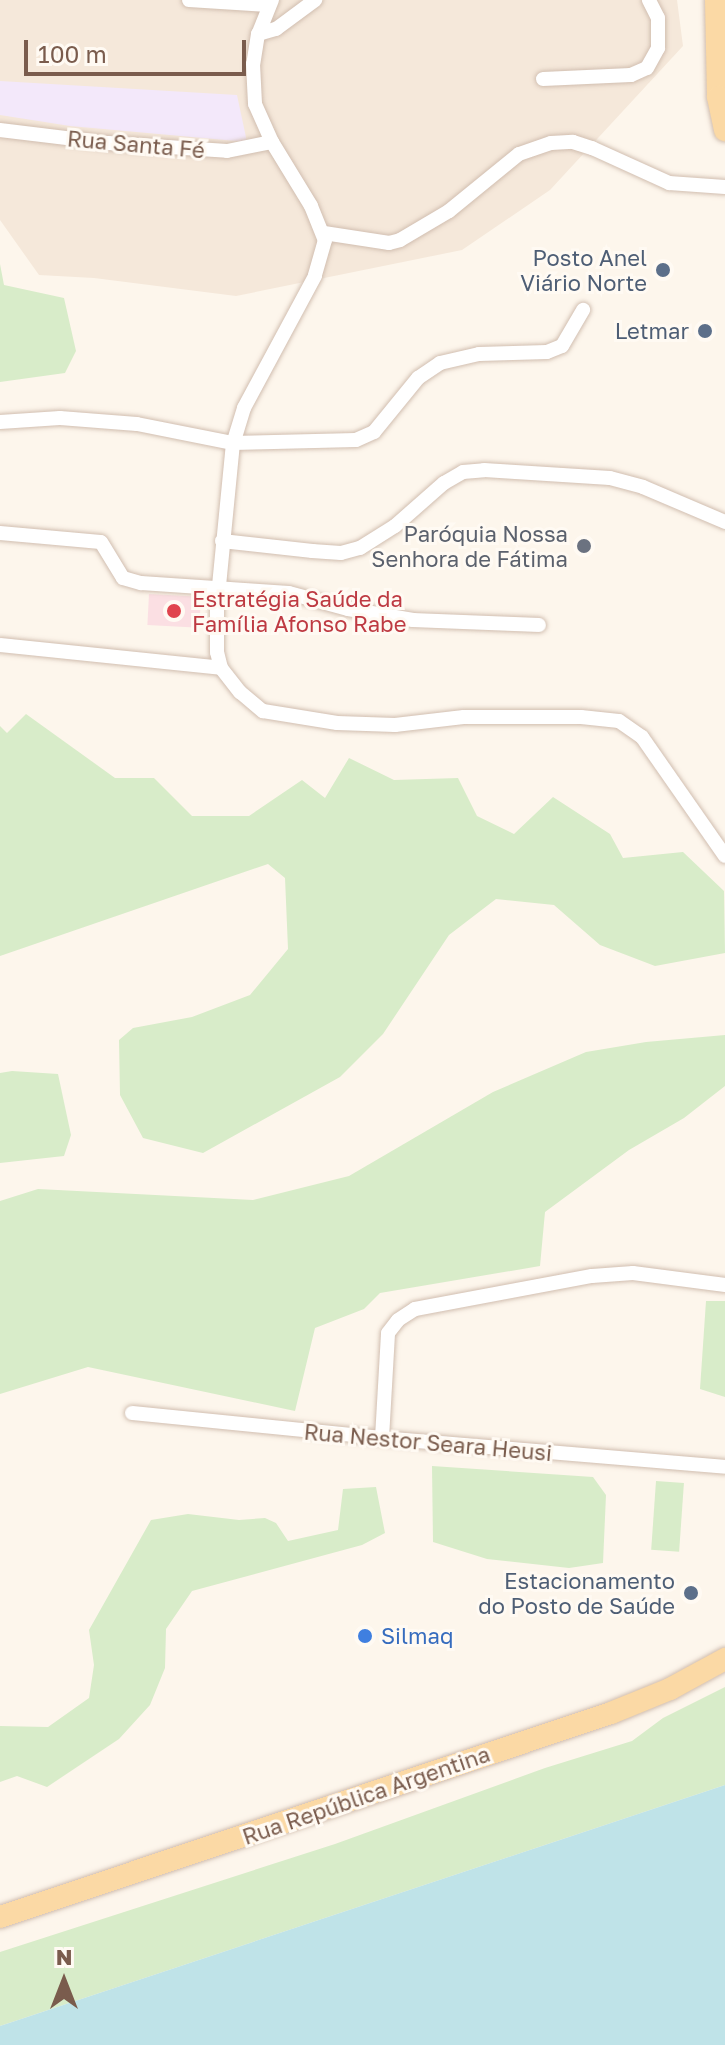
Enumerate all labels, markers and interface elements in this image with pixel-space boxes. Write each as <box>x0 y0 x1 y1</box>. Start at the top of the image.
scale bar <box>28 24 250 74</box>
text: 100 m <box>38 39 107 68</box>
street label: Rua Santa Fé <box>66 125 206 163</box>
place label: Posto Anel Viário Norte <box>520 244 647 296</box>
marker: Posto Anel Viário Norte <box>654 261 672 279</box>
place label: Letmar <box>615 318 689 344</box>
marker: Letmar <box>696 322 714 340</box>
place label: Paróquia Nossa Senhora de Fátima <box>371 520 568 572</box>
marker: Paróquia Nossa Senhora de Fátima <box>575 537 593 555</box>
place label: Estratégia Saúde da Família Afonso Rabe <box>192 585 406 636</box>
marker: Estratégia Saúde da Família Afonso Rabe <box>163 600 185 622</box>
street label: Rua Nestor Seara Heusi <box>303 1418 553 1466</box>
place label: Estacionamento do Posto de Saúde <box>478 1567 675 1618</box>
marker: Estacionamento do Posto de Saúde <box>682 1584 700 1602</box>
place label: Silmaq <box>381 1623 453 1649</box>
marker: Silmaq <box>356 1627 374 1645</box>
street label: Rua República Argentina <box>239 1740 493 1850</box>
north arrow <box>24 1941 104 2021</box>
text: N <box>56 1943 72 1970</box>

